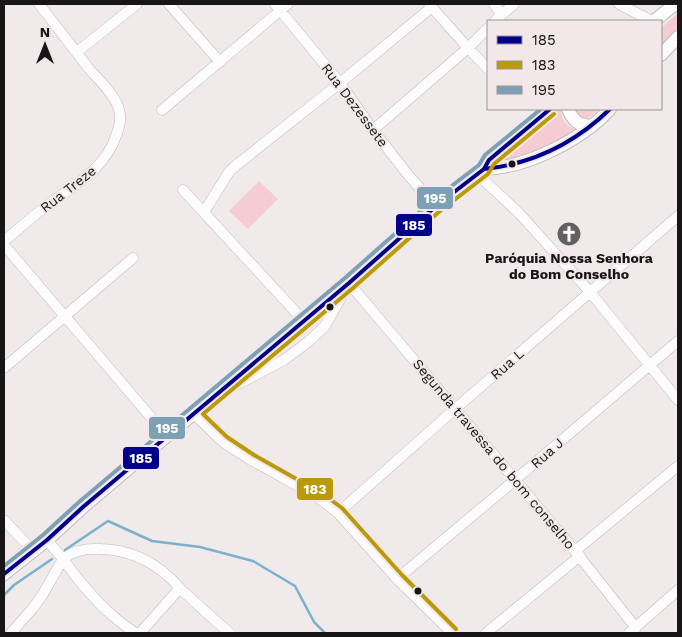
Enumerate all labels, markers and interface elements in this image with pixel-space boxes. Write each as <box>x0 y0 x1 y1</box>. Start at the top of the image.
north arrow <box>20 20 70 70</box>
legend <box>487 20 662 110</box>
text: N <box>40 24 50 40</box>
text: 185 <box>532 31 556 49</box>
text: 183 <box>532 56 556 74</box>
street label: Rua Dezessete <box>318 60 392 150</box>
text: 195 <box>532 81 556 99</box>
unlabelled marker <box>507 159 517 169</box>
street label: Rua Treze <box>37 162 99 216</box>
line badge: 195 <box>416 186 454 210</box>
text: 195 <box>424 190 446 206</box>
line badge: 185 <box>395 213 433 237</box>
text: 185 <box>403 217 425 233</box>
church icon: Paróquia Nossa Senhora do Bom Conselho <box>556 221 582 247</box>
place label: Paróquia Nossa Senhora do Bom Conselho <box>485 250 654 282</box>
unlabelled marker <box>325 302 335 312</box>
street label: Rua L <box>487 345 527 383</box>
street label: Segunda travessa do bom conselho <box>410 356 578 552</box>
line badge: 195 <box>148 416 186 440</box>
text: 195 <box>156 420 178 436</box>
street label: Rua J <box>528 435 566 471</box>
line badge: 185 <box>122 446 160 470</box>
text: 185 <box>130 450 152 466</box>
line badge: 183 <box>296 477 334 501</box>
text: 183 <box>303 481 327 497</box>
unlabelled marker <box>413 586 423 596</box>

